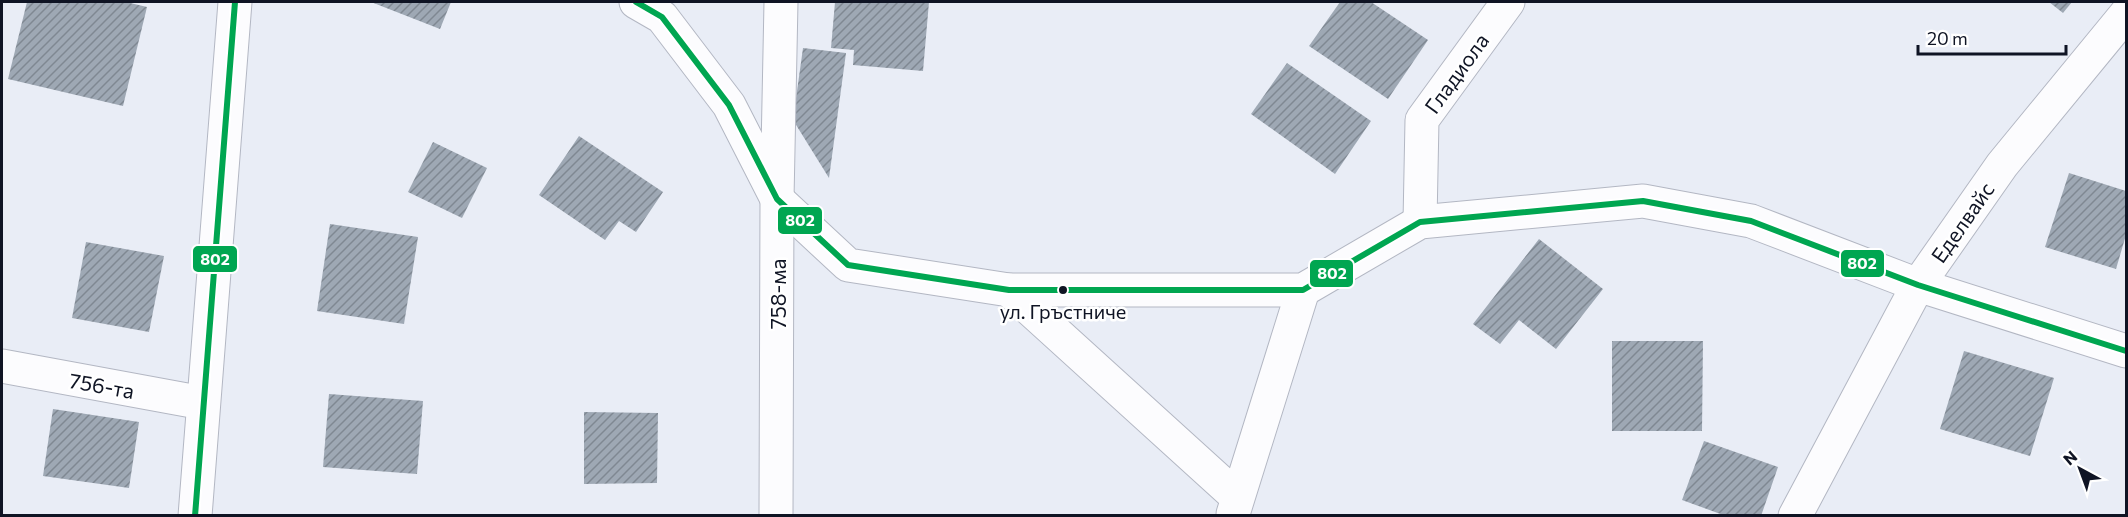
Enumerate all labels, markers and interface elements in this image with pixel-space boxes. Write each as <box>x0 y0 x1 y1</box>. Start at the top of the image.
scale bar <box>1918 18 2066 56</box>
text: 20 m <box>1927 27 1968 49</box>
street label: Гладиола <box>1419 28 1493 118</box>
street label: Еделвайс <box>1925 177 1999 267</box>
line badge: 802 <box>777 206 823 235</box>
text: 802 <box>785 210 815 229</box>
line badge: 802 <box>192 245 238 273</box>
text: 802 <box>200 249 230 268</box>
line badge: 802 <box>1840 249 1885 278</box>
text: 802 <box>1847 253 1877 272</box>
street label: 758-ма <box>765 259 790 329</box>
line badge: 802 <box>1309 259 1354 288</box>
text: 802 <box>1317 263 1347 282</box>
marker: ул. Гръстниче <box>1057 284 1069 296</box>
place label: ул. Гръстниче <box>1000 299 1126 323</box>
street label: 756-та <box>68 367 136 403</box>
north arrow <box>2050 439 2110 499</box>
text: N <box>2059 446 2081 468</box>

